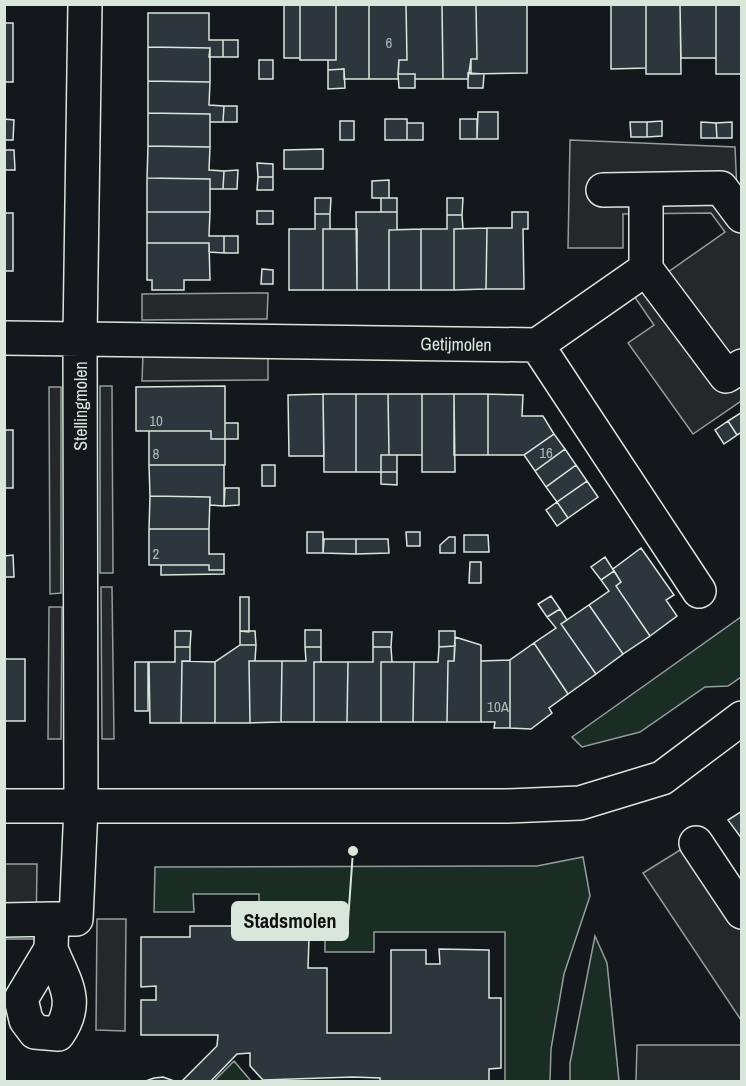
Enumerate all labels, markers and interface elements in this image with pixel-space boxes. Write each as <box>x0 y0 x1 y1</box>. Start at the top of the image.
house number: 6 <box>386 32 393 53</box>
street label: Getijmolen <box>420 331 492 357</box>
street label: Stellingmolen <box>68 361 93 451</box>
house number: 10 <box>149 410 163 431</box>
house number: 16 <box>539 442 553 463</box>
house number: 8 <box>153 443 160 464</box>
house number: 2 <box>153 543 160 564</box>
house number: 10A <box>487 696 510 717</box>
callout: Stadsmolen <box>232 902 348 940</box>
text: Stadsmolen <box>244 907 336 934</box>

